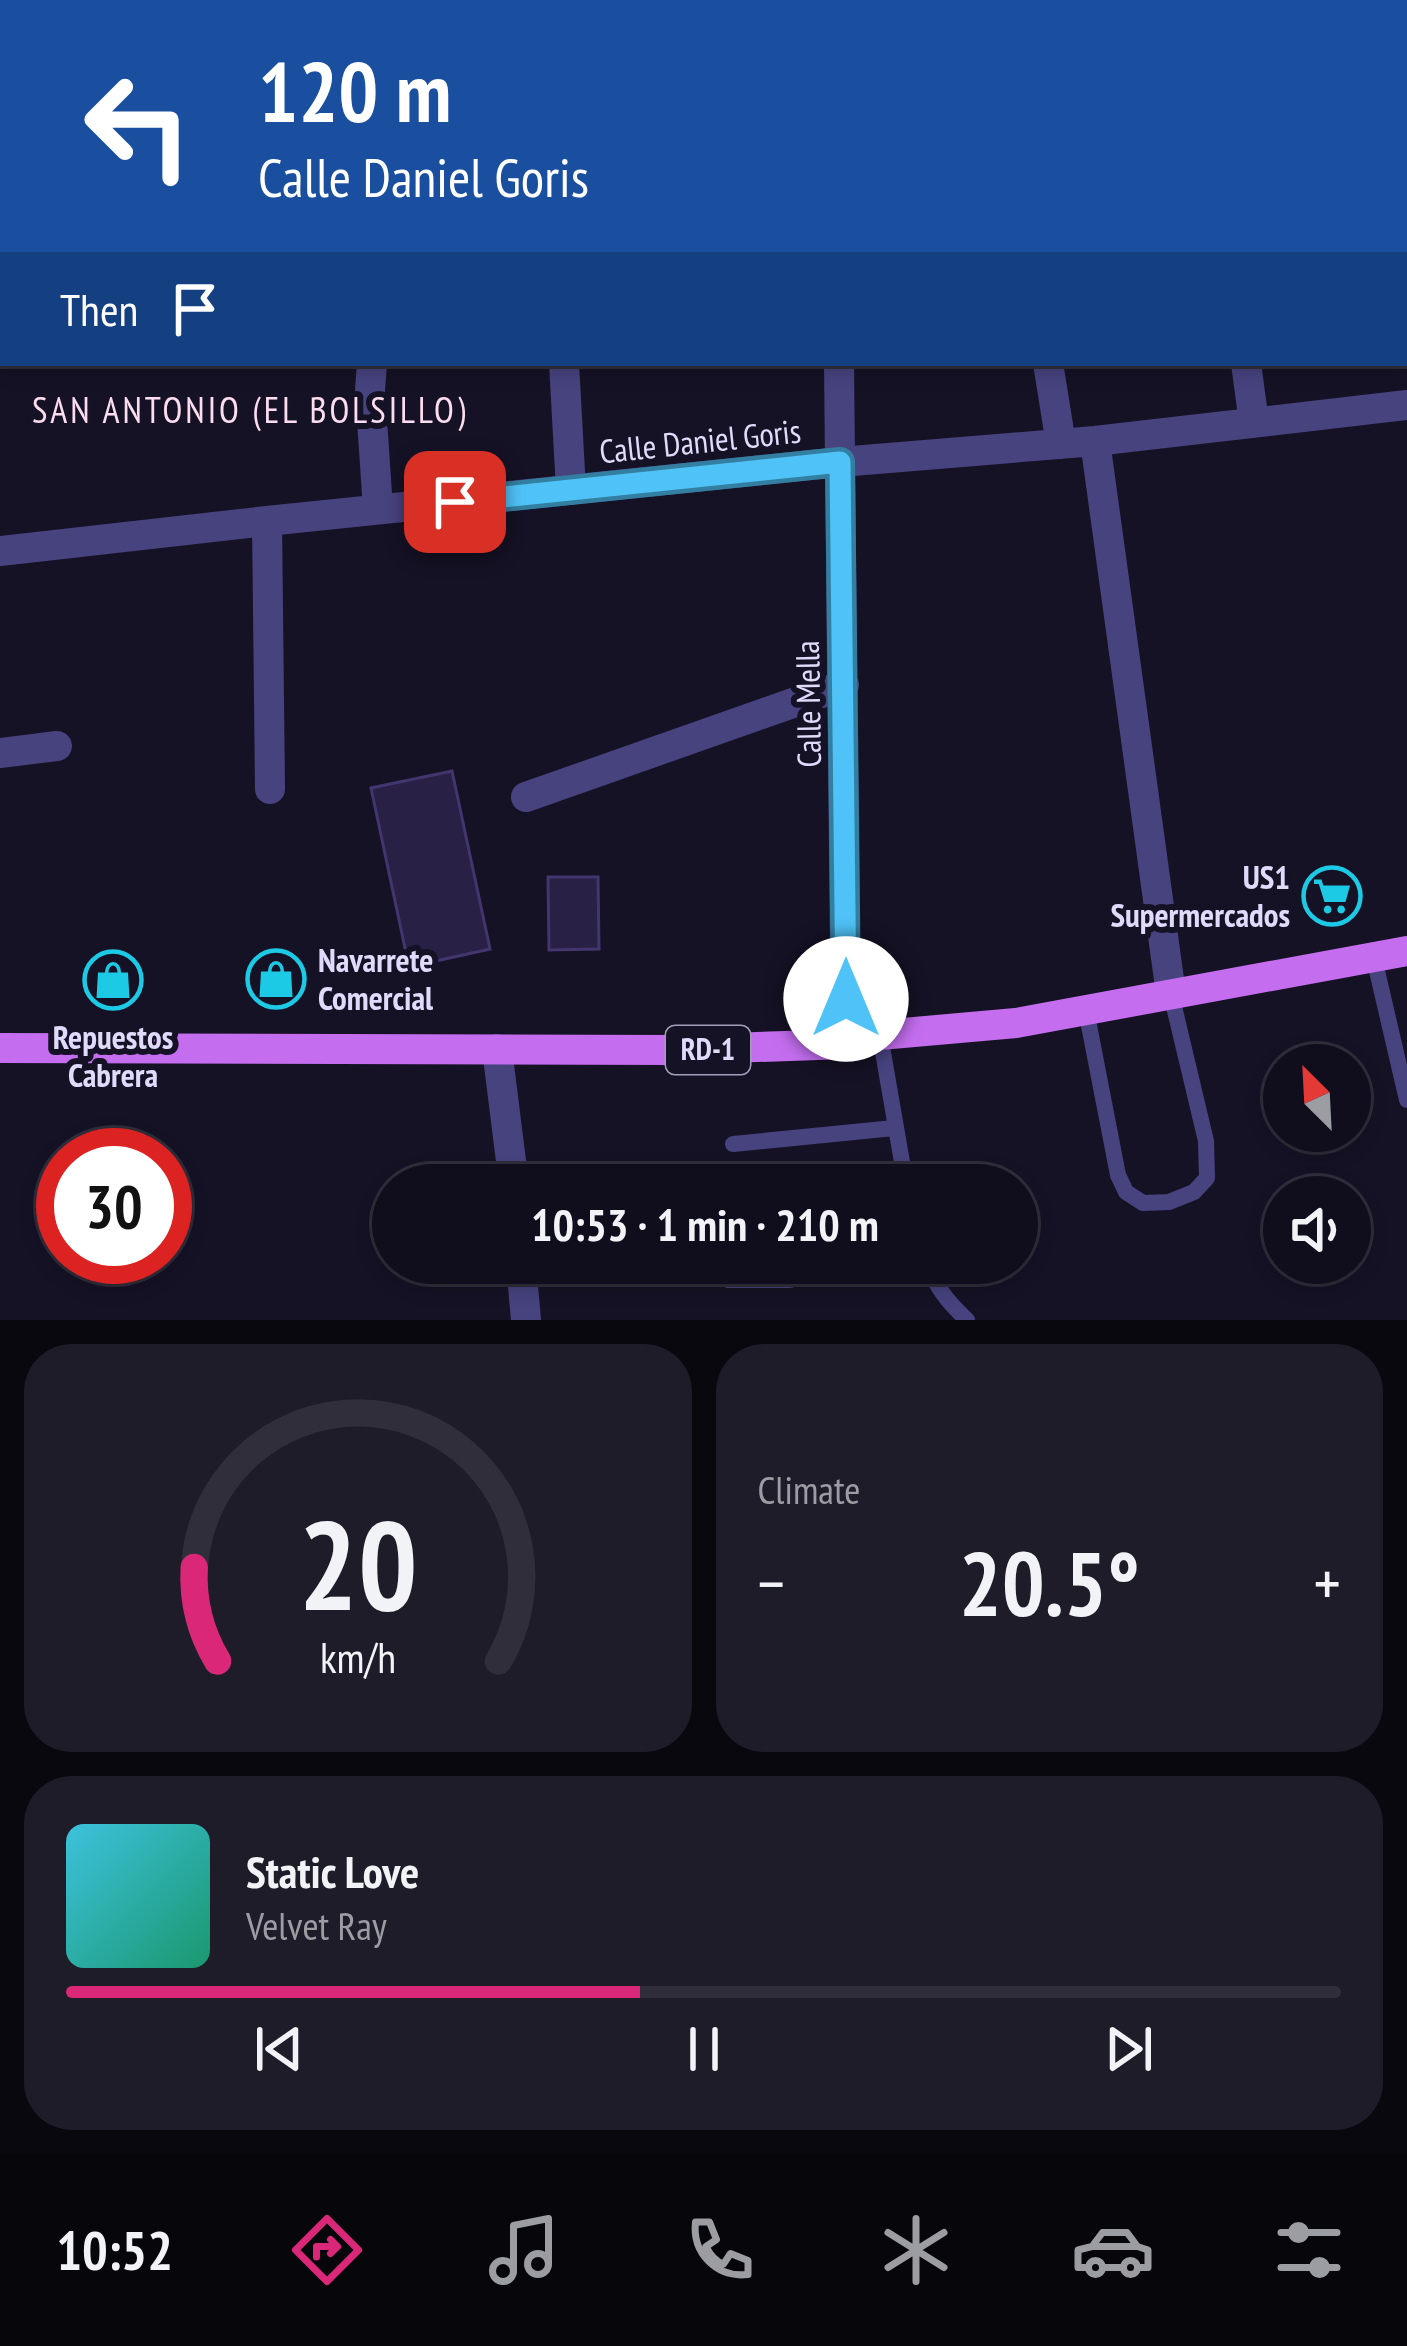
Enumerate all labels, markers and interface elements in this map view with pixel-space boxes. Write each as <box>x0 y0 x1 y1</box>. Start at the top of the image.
text: 120 m <box>258 36 451 145</box>
icon: left <box>60 48 216 204</box>
text: Calle Daniel Goris <box>258 142 589 212</box>
icon: arrive <box>162 276 228 342</box>
text: Then <box>60 280 138 338</box>
district label: SAN ANTONIO (EL BOLSILLO) <box>32 386 468 433</box>
street label: Calle Daniel Goris <box>597 409 803 472</box>
pin <box>404 451 506 553</box>
icon: arrive <box>422 469 488 535</box>
street label: Calle Mella <box>785 640 830 768</box>
place label: US1 Supermercados <box>1110 855 1290 936</box>
supermarket icon: US1 Supermercados <box>1301 865 1363 927</box>
position arrow <box>783 936 909 1062</box>
place label: Navarrete Comercial <box>318 938 434 1019</box>
shop icon: Navarrete Comercial <box>245 948 307 1010</box>
shop icon: Repuestos Cabrera <box>82 949 144 1011</box>
place label: Repuestos Cabrera <box>53 1015 173 1096</box>
road number: RD-1 <box>666 1026 750 1074</box>
north arrow <box>1263 1044 1371 1152</box>
map controls <box>1263 1044 1371 1284</box>
speed limit sign: 30 <box>36 1128 192 1284</box>
button: sound <box>1263 1176 1371 1284</box>
text: 10:53 · 1 min · 210 m <box>531 1195 879 1253</box>
text: Climate <box>758 1464 860 1515</box>
text: 20 <box>298 1483 417 1644</box>
text: 20.5° <box>959 1524 1140 1641</box>
text: − <box>758 1540 785 1625</box>
text: + <box>1314 1540 1341 1625</box>
text: km/h <box>320 1629 396 1685</box>
text: Static Love <box>246 1842 419 1900</box>
text: Velvet Ray <box>246 1900 387 1951</box>
icon: previous <box>246 2016 312 2082</box>
icon: pause <box>671 2016 737 2082</box>
icon: next <box>1096 2016 1162 2082</box>
icon: directions <box>285 2208 369 2292</box>
icon: music <box>482 2208 566 2292</box>
icon: phone <box>678 2208 762 2292</box>
icon: climate <box>874 2208 958 2292</box>
icon: car <box>1071 2208 1155 2292</box>
icon: filters <box>1267 2208 1351 2292</box>
text: 10:52 <box>56 2215 173 2285</box>

